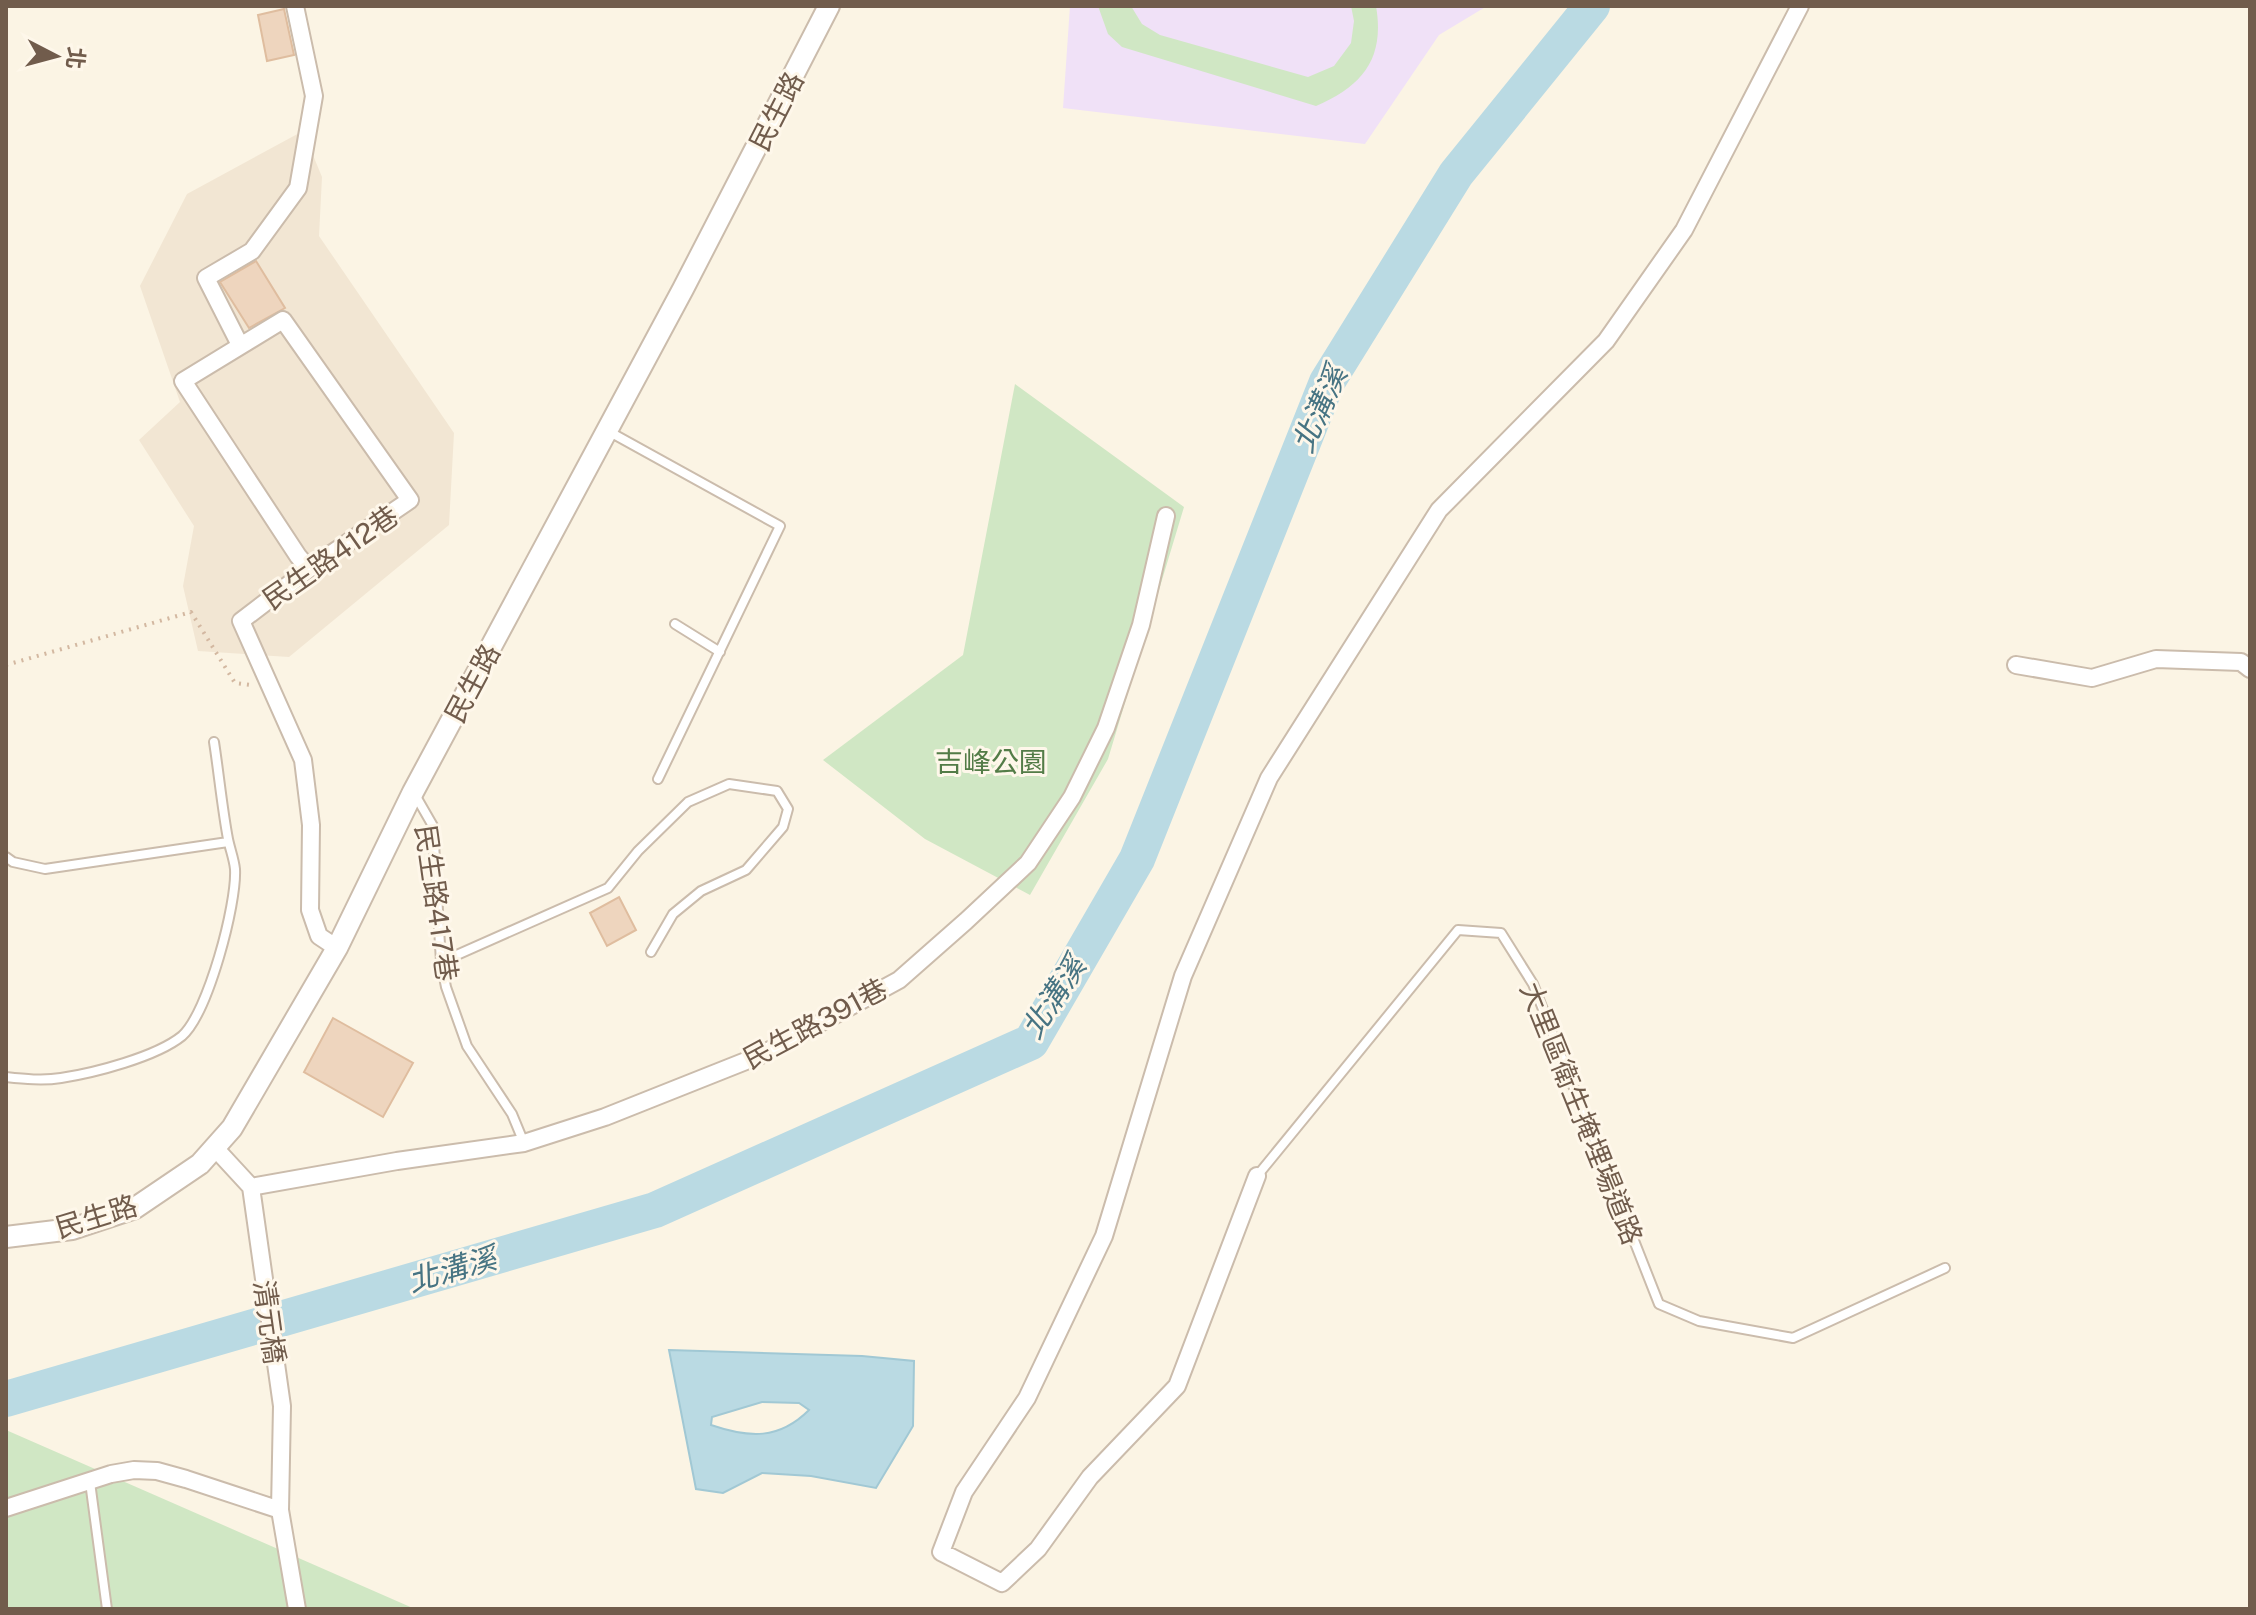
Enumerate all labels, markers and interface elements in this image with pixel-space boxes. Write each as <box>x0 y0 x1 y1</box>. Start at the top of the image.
north arrow <box>16 16 96 96</box>
text: 北 <box>62 46 90 70</box>
street label: 民生路 <box>742 66 810 156</box>
water label: 北溝溪 <box>1284 357 1355 457</box>
street label: 民生路412巷 <box>256 498 404 616</box>
street label: 民生路 <box>438 638 506 728</box>
park label: 吉峰公園 <box>935 745 1047 778</box>
street label: 民生路417巷 <box>410 823 464 983</box>
water label: 北溝溪 <box>1013 946 1095 1045</box>
street label: 民生路391巷 <box>737 971 893 1075</box>
street label: 大里區衛生掩埋場道路 <box>1514 977 1650 1249</box>
street label: 民生路 <box>51 1188 141 1244</box>
water label: 北溝溪 <box>404 1238 504 1299</box>
street label: 清元橋 <box>248 1278 292 1366</box>

